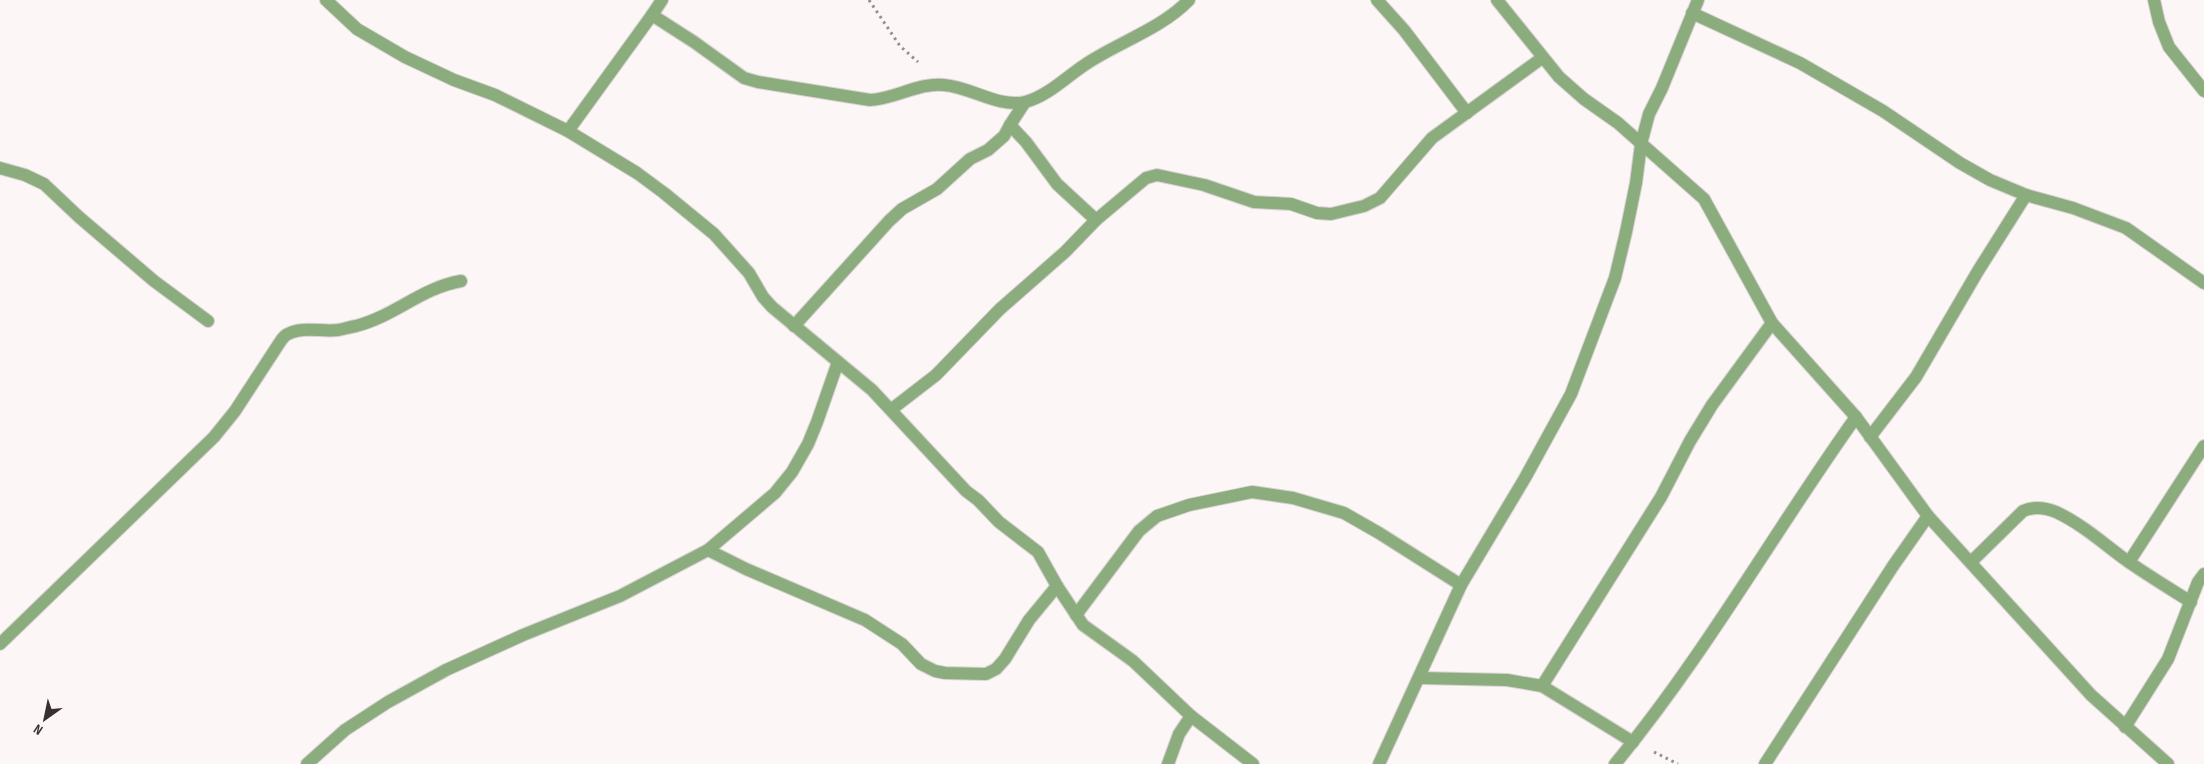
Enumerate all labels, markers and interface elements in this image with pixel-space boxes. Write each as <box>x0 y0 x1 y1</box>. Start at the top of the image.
north arrow <box>20 694 70 744</box>
text: N <box>30 720 46 739</box>

